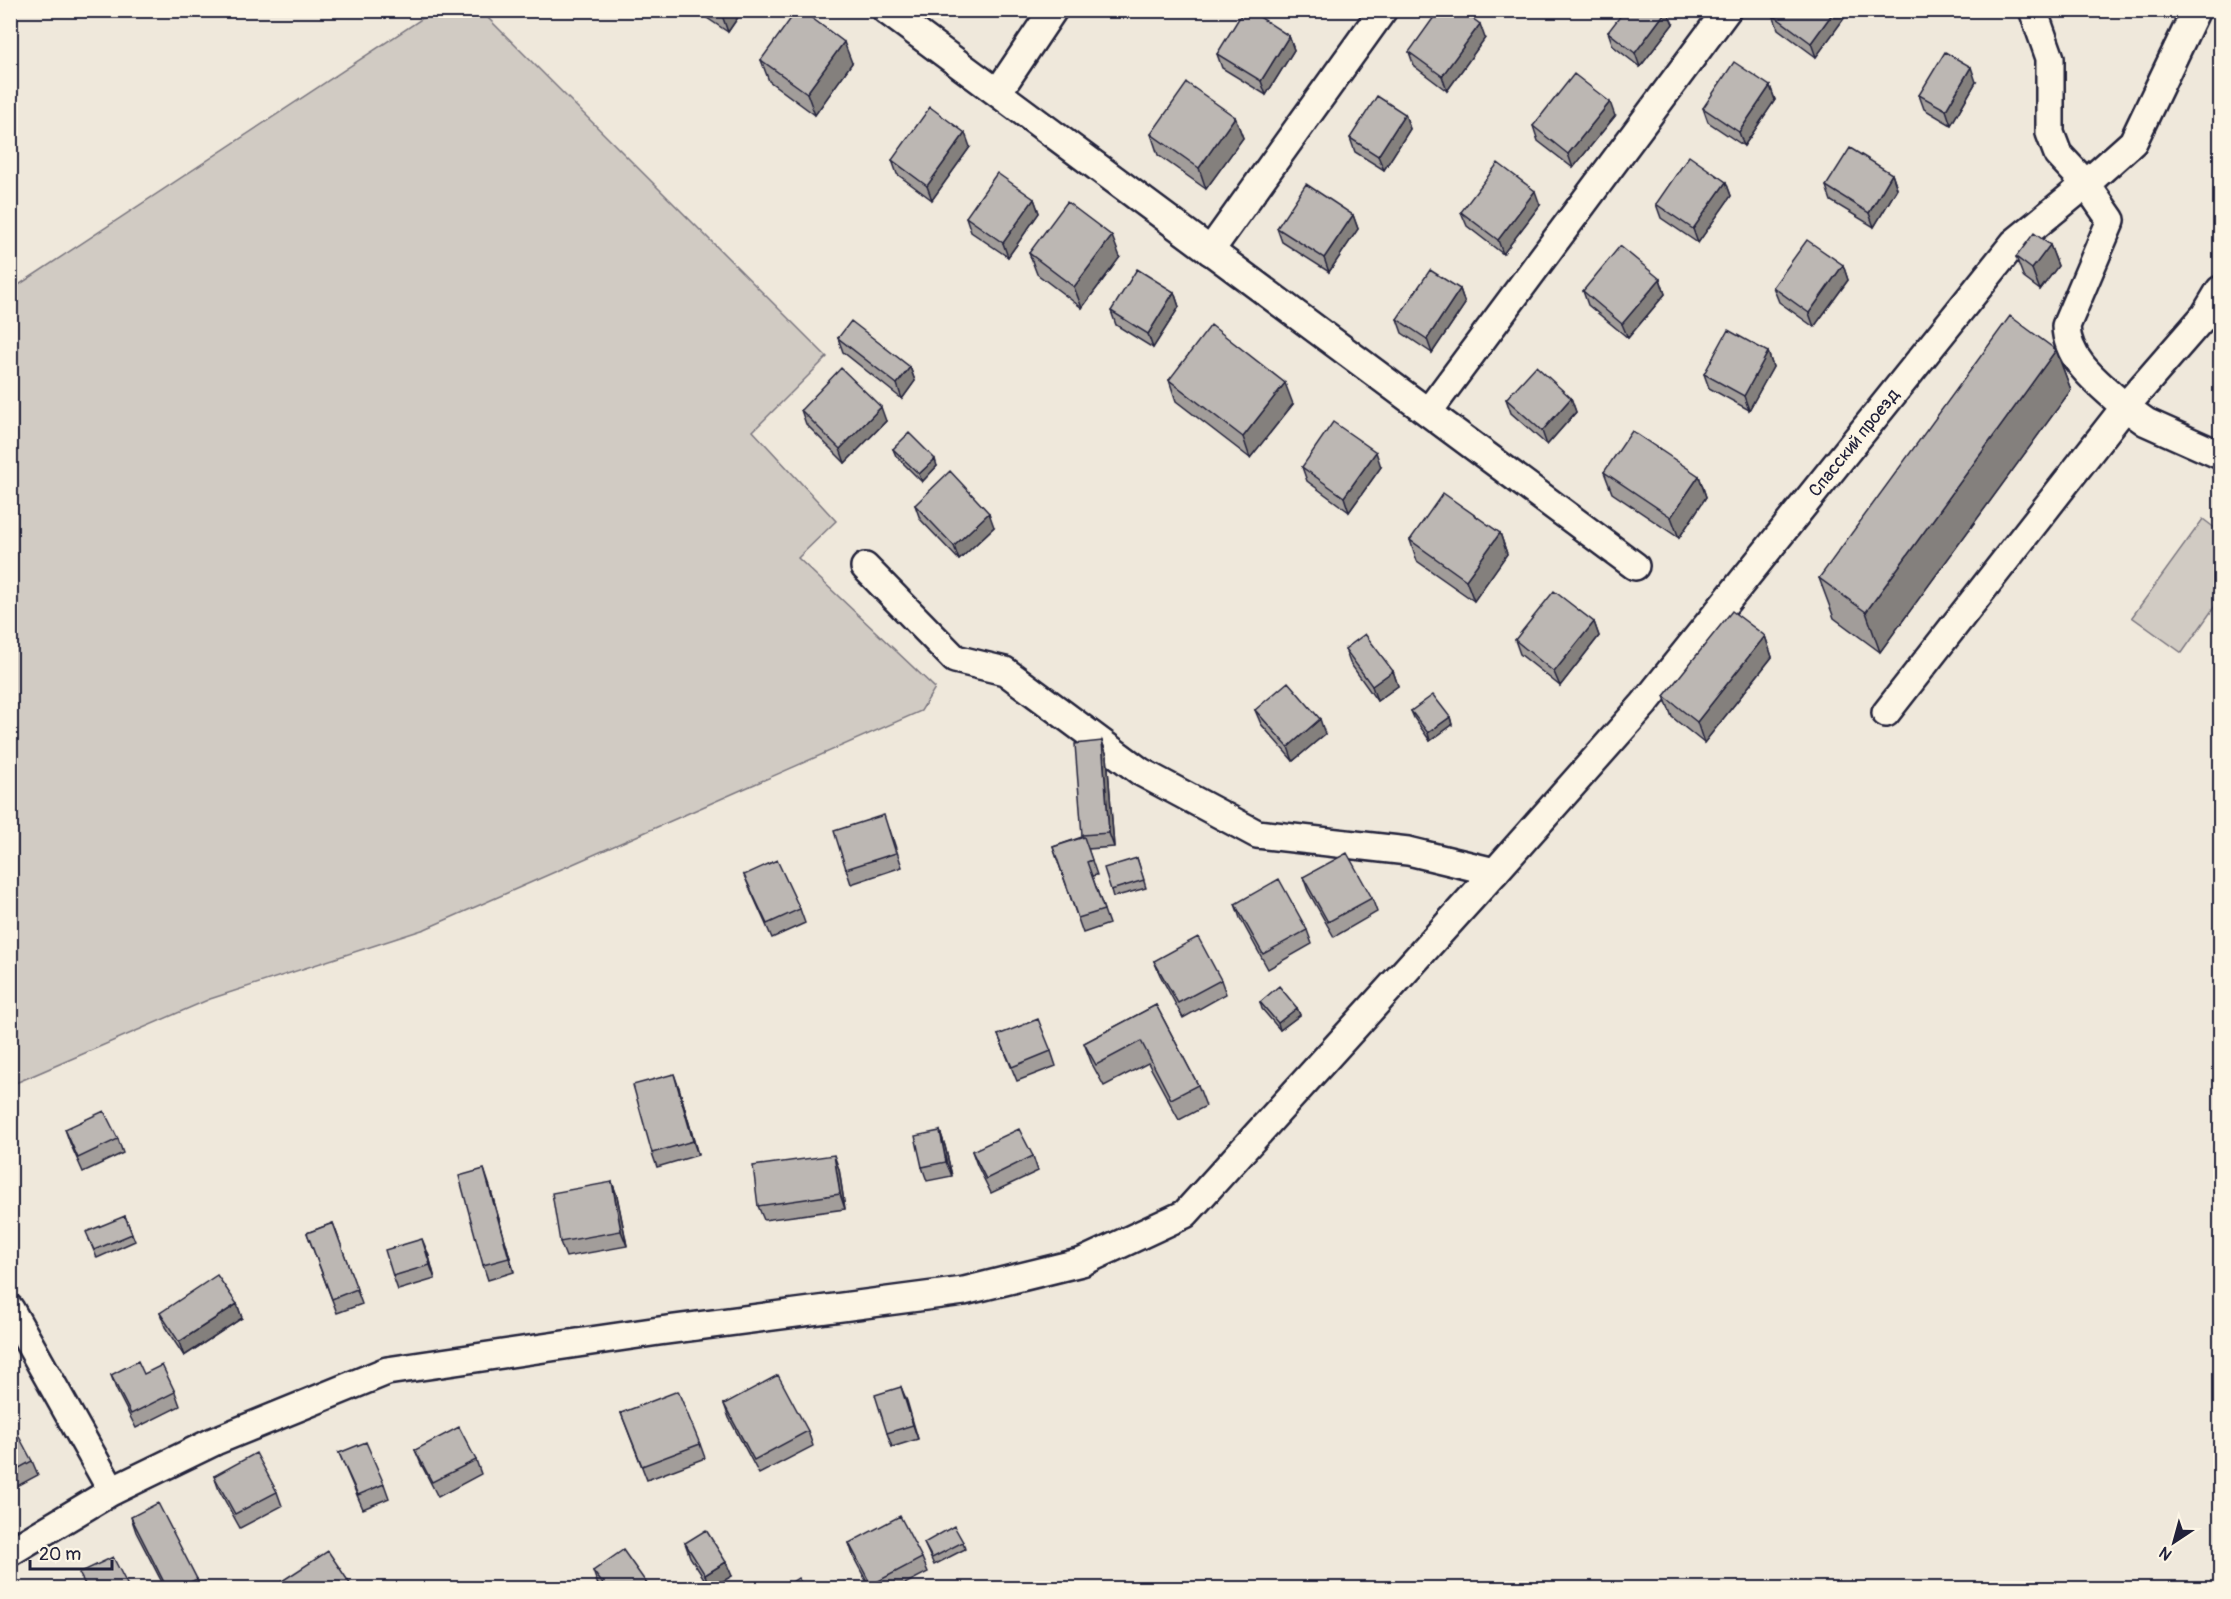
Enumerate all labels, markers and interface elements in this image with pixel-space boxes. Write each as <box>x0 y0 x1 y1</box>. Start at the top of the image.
street label: Спасский проезд <box>1803 384 1904 502</box>
north arrow <box>2144 1512 2204 1572</box>
scale bar <box>30 1533 112 1571</box>
text: N <box>2155 1542 2176 1565</box>
text: 20 m <box>39 1543 81 1566</box>

